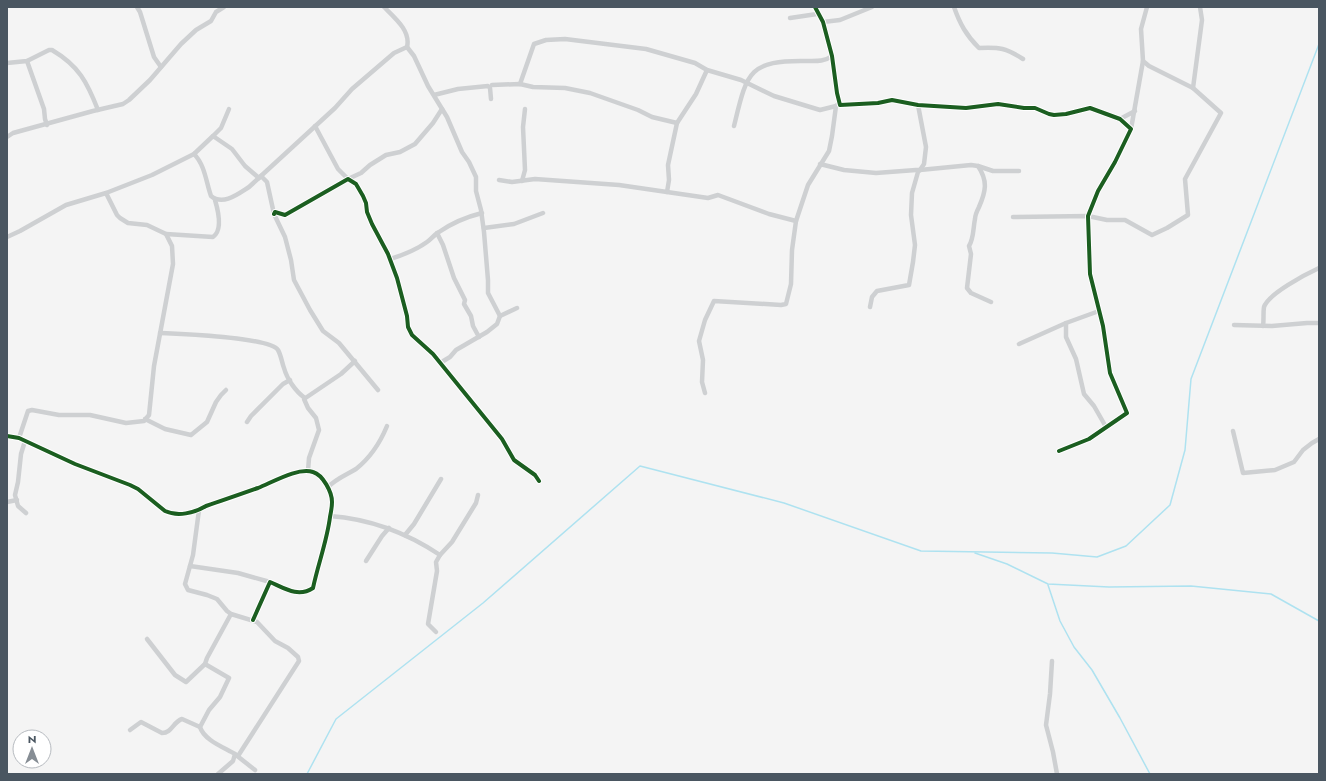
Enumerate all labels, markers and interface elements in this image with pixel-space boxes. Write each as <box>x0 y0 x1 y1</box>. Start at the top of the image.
north arrow <box>12 729 52 769</box>
text: N <box>28 731 36 747</box>

